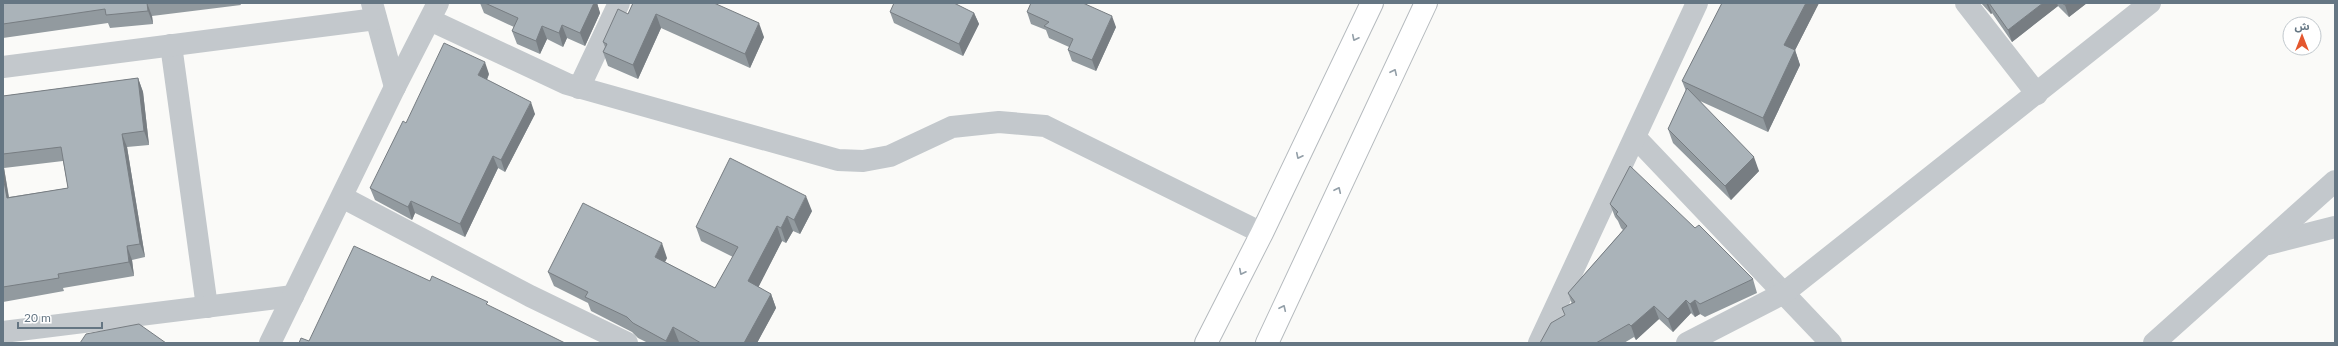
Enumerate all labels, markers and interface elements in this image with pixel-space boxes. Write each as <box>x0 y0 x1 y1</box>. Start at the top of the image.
north arrow <box>2282 16 2322 56</box>
text: ش <box>2294 19 2310 33</box>
one-way arrow <box>1352 34 1360 42</box>
one-way arrow <box>1389 69 1397 77</box>
one-way arrow <box>1296 151 1304 159</box>
one-way arrow <box>1334 187 1342 194</box>
one-way arrow <box>1240 268 1247 276</box>
scale bar <box>18 304 102 330</box>
one-way arrow <box>1278 304 1286 312</box>
text: 20 m <box>24 310 51 325</box>

